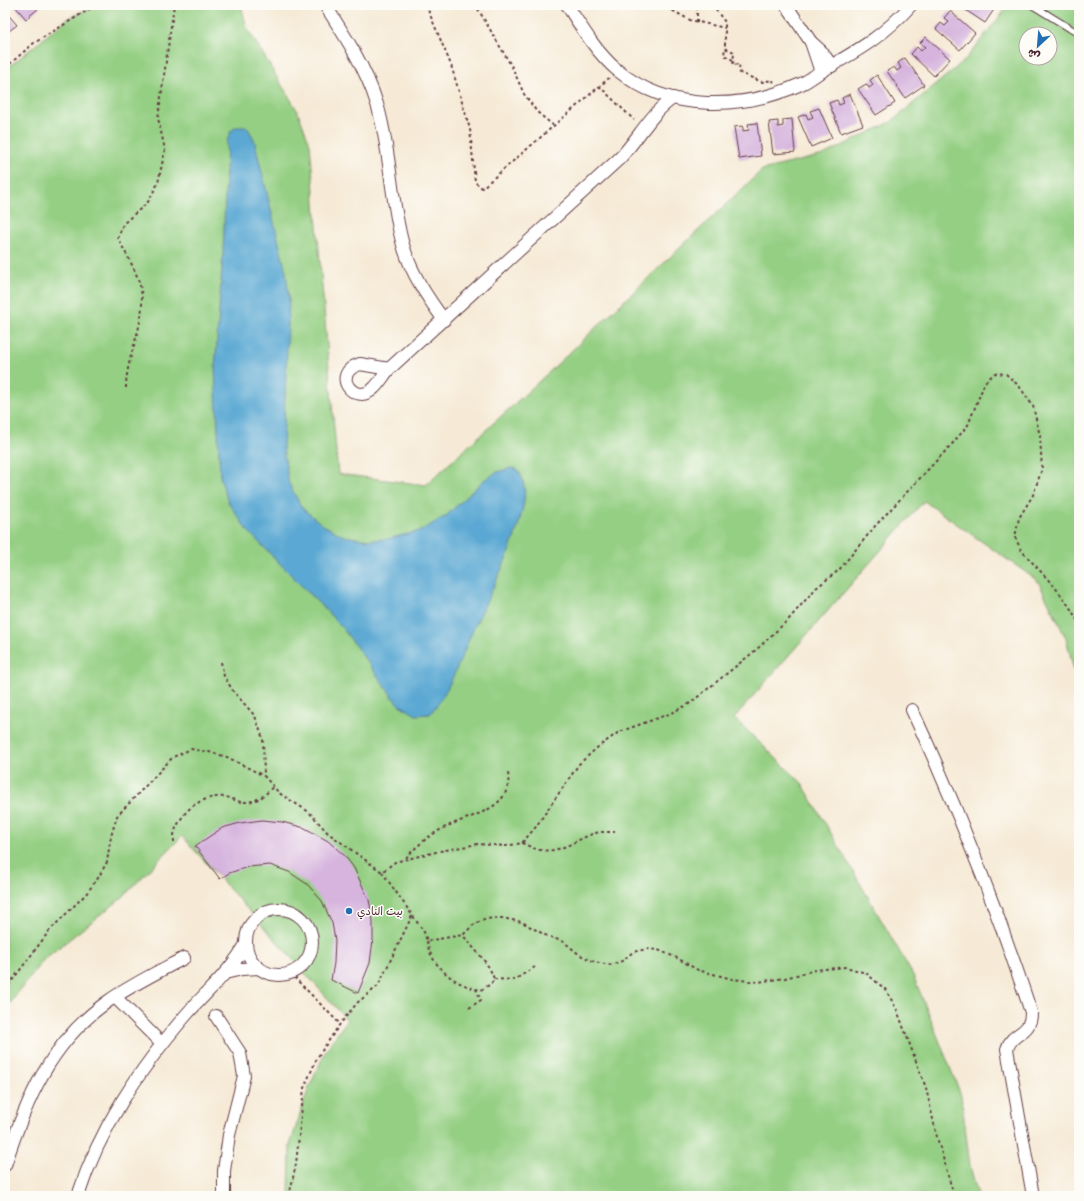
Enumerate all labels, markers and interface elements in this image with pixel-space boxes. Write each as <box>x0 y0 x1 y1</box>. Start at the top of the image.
north arrow <box>1018 26 1058 66</box>
text: ش <box>1026 46 1042 63</box>
place label: بيت النادي <box>357 905 403 920</box>
marker: بيت النادي <box>344 906 354 916</box>

